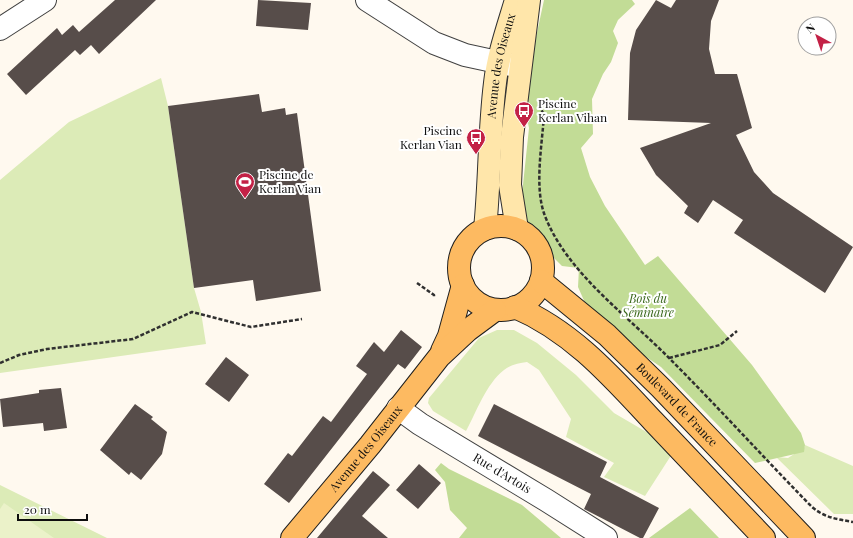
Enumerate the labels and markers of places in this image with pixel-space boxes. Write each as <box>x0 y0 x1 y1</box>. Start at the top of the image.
place label: Piscine Kerlan Vihan <box>538 95 607 125</box>
bus stop icon: Piscine Kerlan Vihan <box>513 100 535 128</box>
place label: Piscine Kerlan Vian <box>400 122 462 152</box>
bus stop icon: Piscine Kerlan Vian <box>465 127 487 155</box>
place label: Piscine de Kerlan Vian <box>259 166 321 196</box>
sports icon: Piscine de Kerlan Vian <box>234 171 256 199</box>

